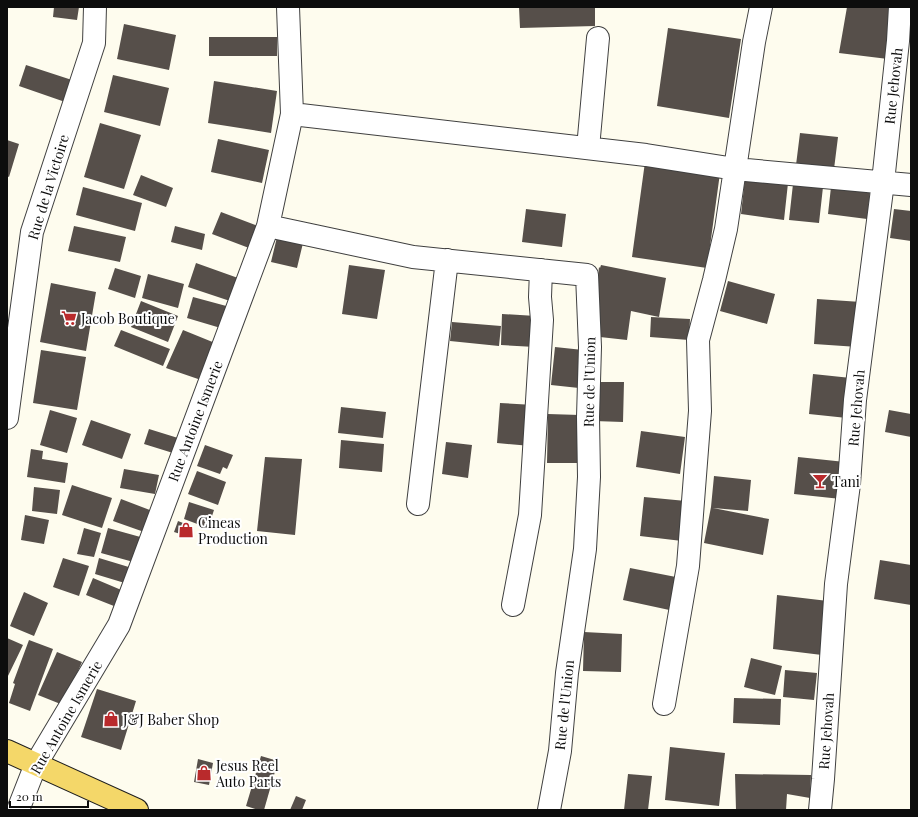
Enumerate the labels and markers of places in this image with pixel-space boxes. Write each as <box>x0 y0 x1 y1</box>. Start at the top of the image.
supermarket icon: Jacob Boutique <box>60 309 78 327</box>
place label: Jacob Boutique <box>80 309 175 328</box>
bar icon: Tani <box>811 472 829 490</box>
place label: Tani <box>832 472 860 491</box>
place label: Cineas Production <box>198 513 269 548</box>
shop icon: Cineas Production <box>177 521 195 539</box>
shop icon: J&J Baber Shop <box>102 710 120 728</box>
place label: J&J Baber Shop <box>122 710 219 729</box>
place label: Jesus Reel Auto Parts <box>215 756 281 791</box>
shop icon: Jesus Reel Auto Parts <box>195 764 213 782</box>

